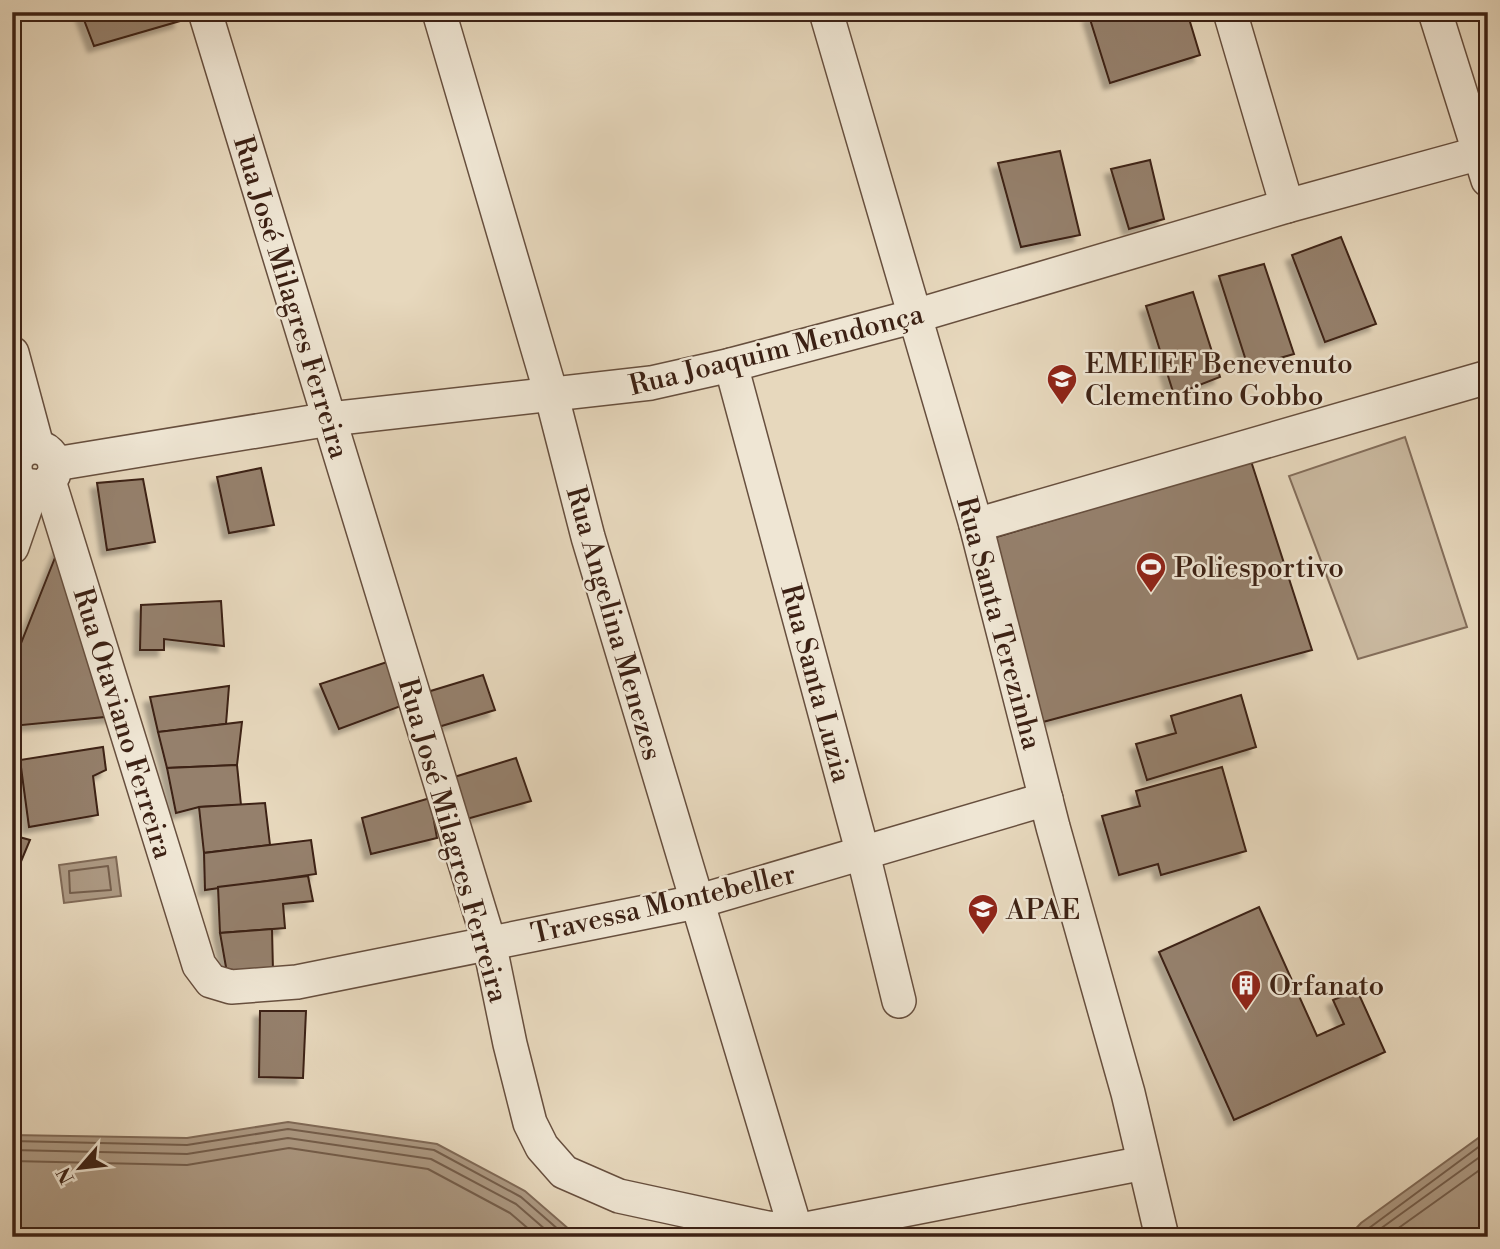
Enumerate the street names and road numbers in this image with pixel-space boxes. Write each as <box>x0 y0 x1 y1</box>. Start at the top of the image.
street label: Rua José Milagres Ferreira <box>225 132 357 464</box>
street label: Rua Joaquim Mendonça <box>626 297 928 404</box>
street label: Rua Angelina Menezes <box>558 482 669 764</box>
street label: Rua Santa Terezinha <box>948 493 1049 754</box>
street label: Rua Santa Luzia <box>772 580 859 787</box>
street label: Rua Otaviano Ferreira <box>65 584 181 864</box>
street label: Rua José Milagres Ferreira <box>389 674 516 1007</box>
street label: Travessa Montebeller <box>528 857 799 952</box>

